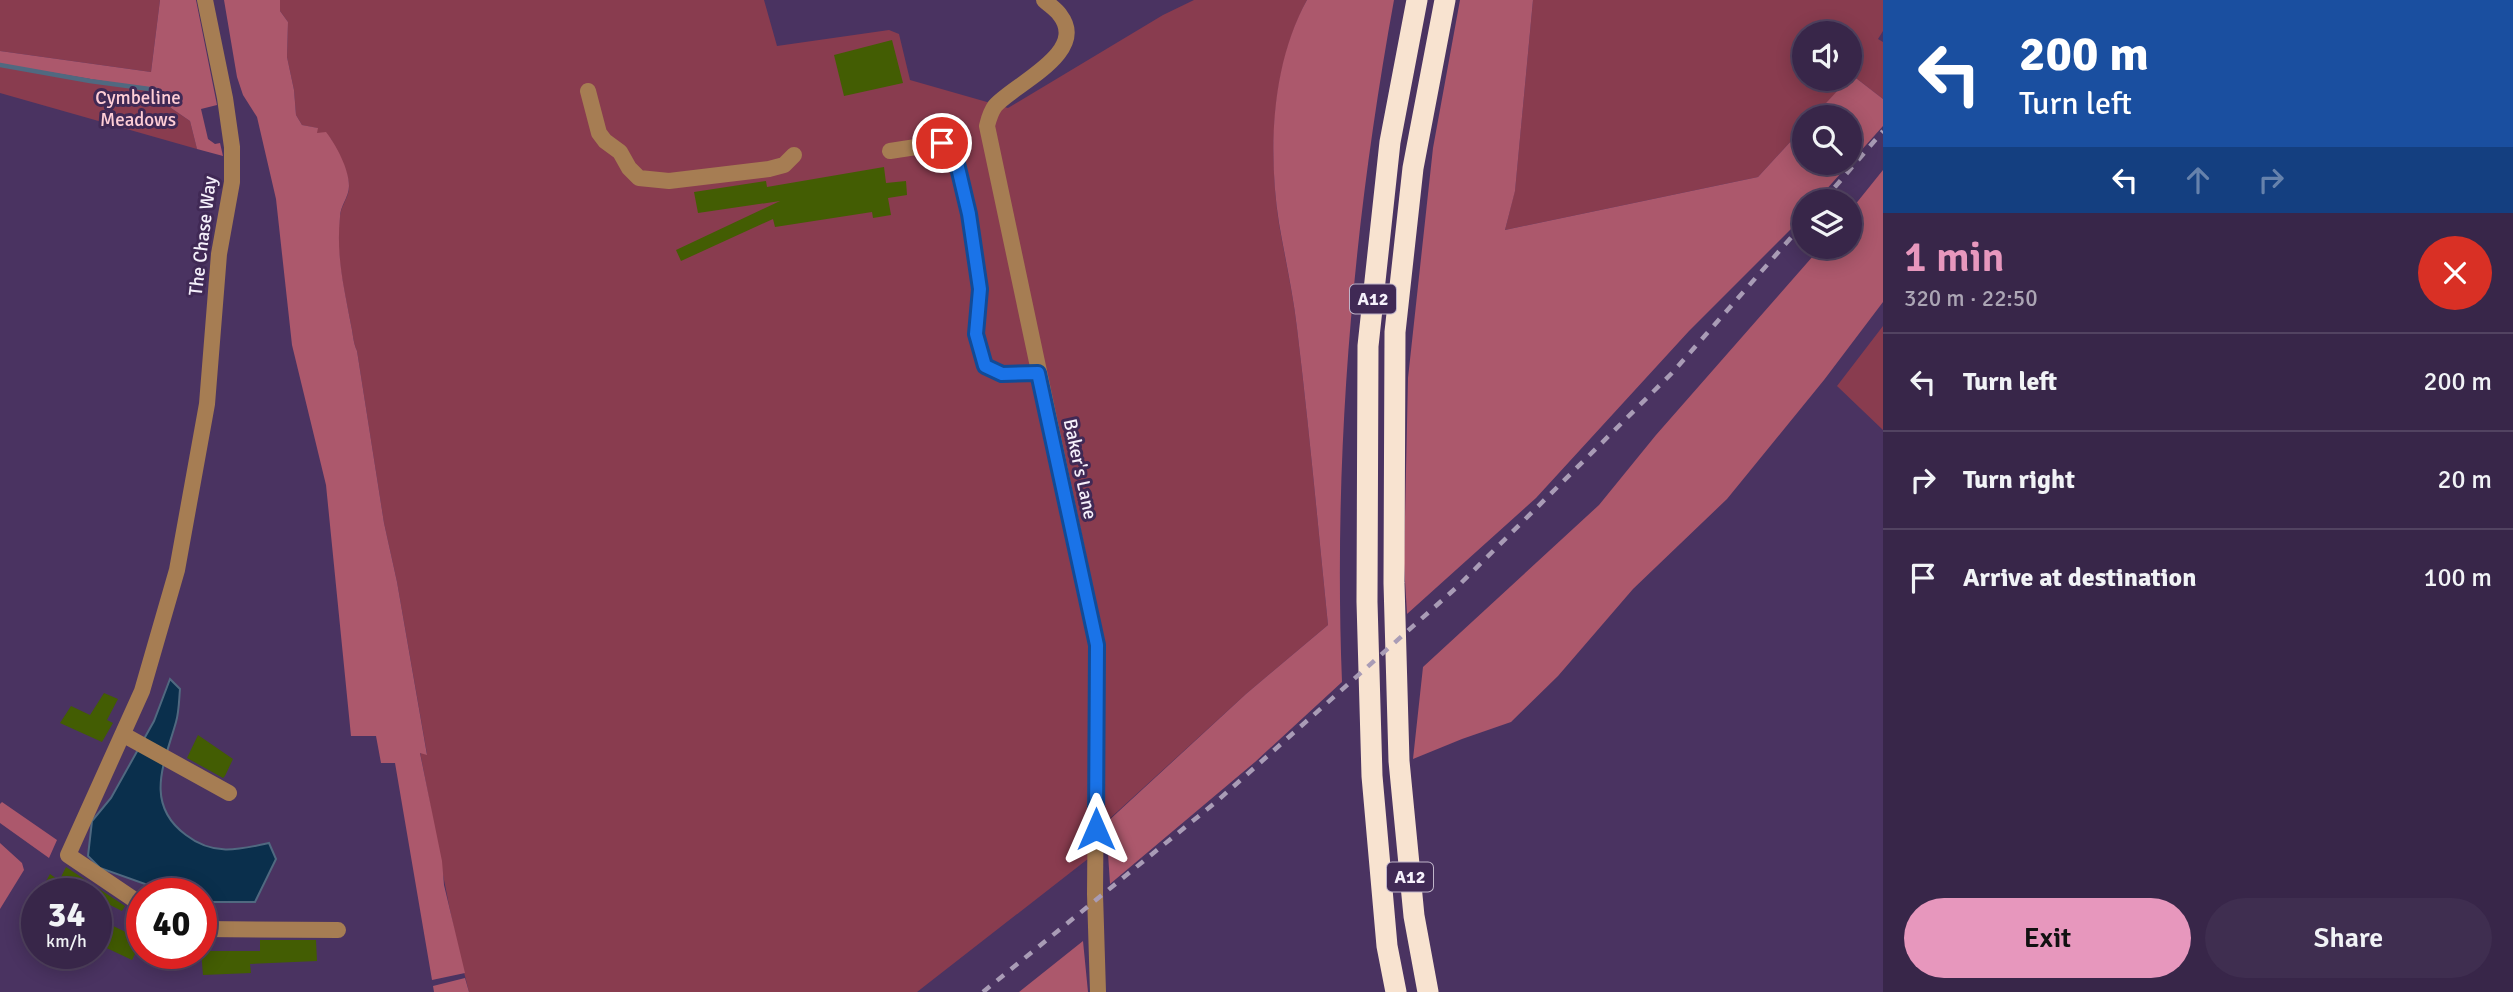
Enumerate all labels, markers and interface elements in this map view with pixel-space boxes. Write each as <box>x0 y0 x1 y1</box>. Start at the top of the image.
map controls <box>1792 21 1862 259</box>
button: sound <box>1792 21 1862 91</box>
text: 200 m <box>2019 24 2149 84</box>
icon: left <box>1904 28 1995 119</box>
text: Turn left <box>2019 84 2132 123</box>
park label: Cymbeline Meadows <box>95 86 181 132</box>
button: search <box>1792 105 1862 175</box>
pin <box>912 113 972 173</box>
icon: arrive <box>923 124 961 162</box>
icon: left <box>2106 161 2144 199</box>
icon: ahead <box>2179 161 2217 199</box>
icon: right <box>2252 161 2290 199</box>
street label: The Chase Way <box>184 175 222 297</box>
button: layers <box>1792 189 1862 259</box>
text: 1 min <box>1904 232 2005 283</box>
button: close <box>2418 236 2492 310</box>
road number: A12 <box>1350 284 1396 314</box>
text: 320 m · 22:50 <box>1904 284 2038 313</box>
icon: left <box>1904 363 1942 401</box>
text: Turn left <box>1963 366 2057 398</box>
text: 200 m <box>2423 366 2492 398</box>
street label: Baker's Lane <box>1058 416 1102 522</box>
icon: right <box>1904 461 1942 499</box>
text: Turn right <box>1963 464 2075 496</box>
text: 20 m <box>2437 464 2492 496</box>
icon: arrive <box>1904 559 1942 597</box>
text: Arrive at destination <box>1963 562 2196 594</box>
text: 100 m <box>2423 562 2492 594</box>
position arrow <box>1059 792 1133 866</box>
road number: A12 <box>1387 862 1433 892</box>
speed limit sign: 40 <box>126 878 217 969</box>
text: 34 <box>48 893 85 936</box>
button: Exit <box>1904 898 2191 978</box>
button: Share <box>2205 898 2492 978</box>
text: km/h <box>46 930 87 952</box>

